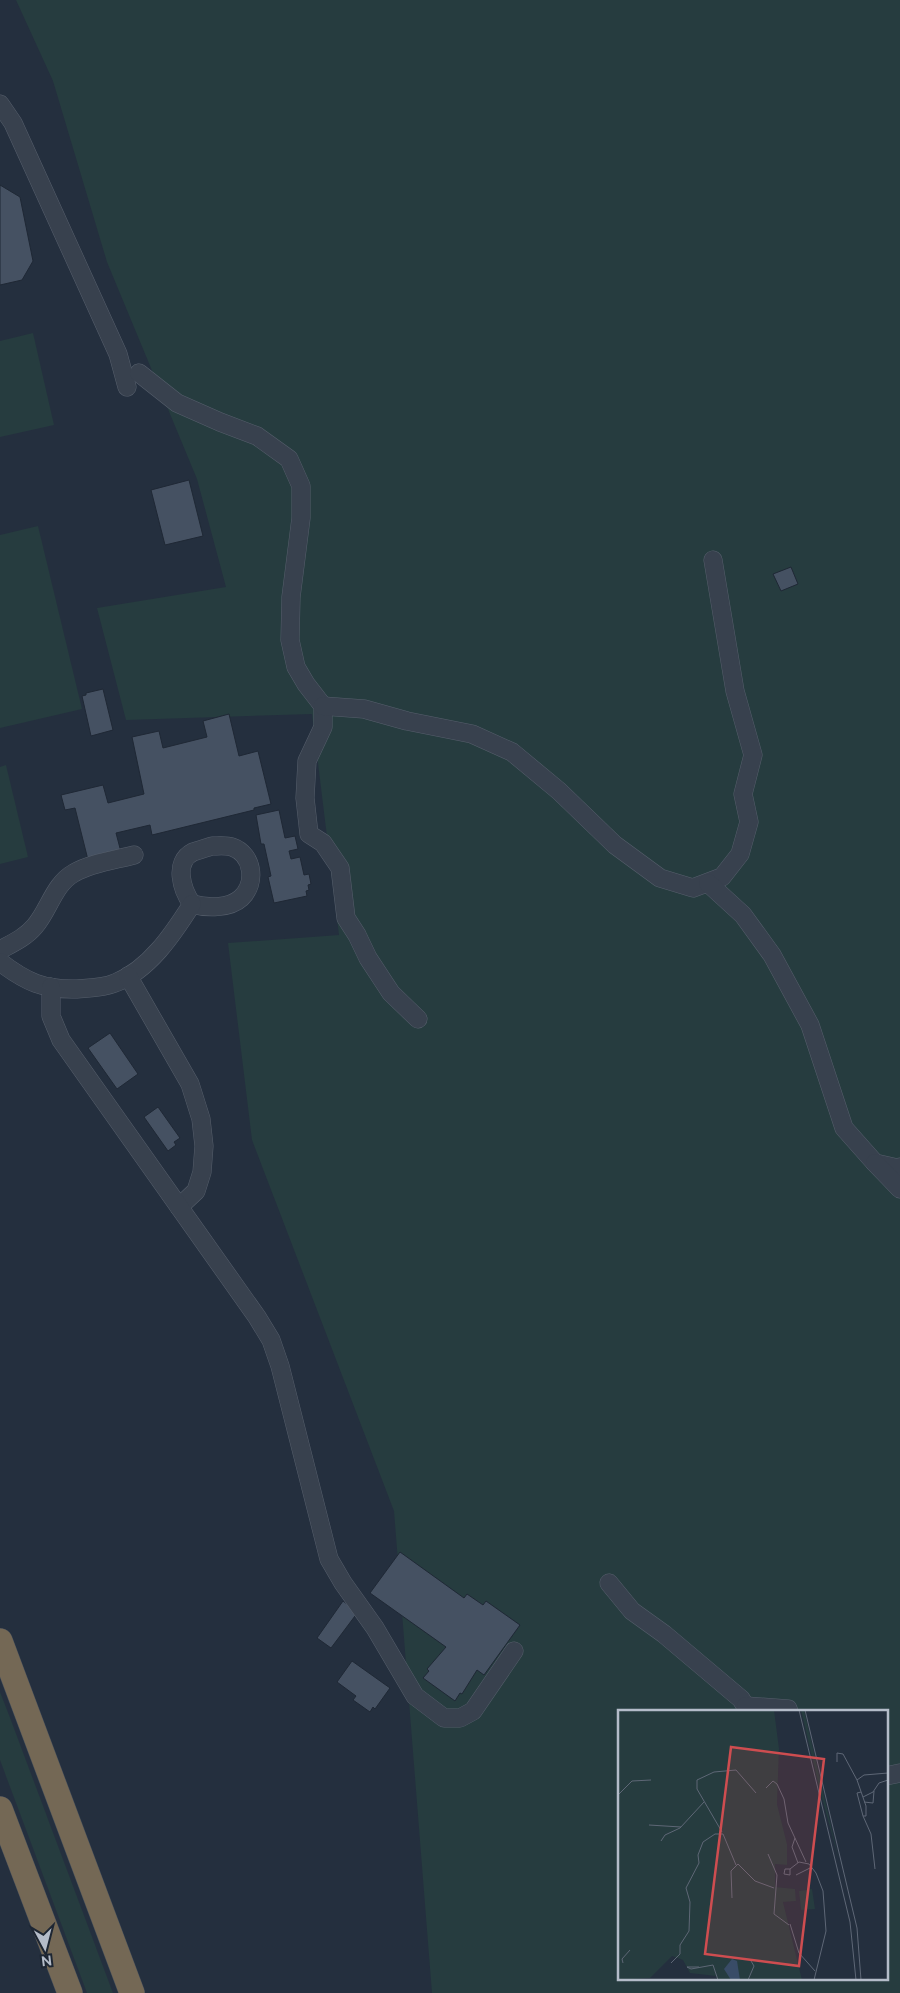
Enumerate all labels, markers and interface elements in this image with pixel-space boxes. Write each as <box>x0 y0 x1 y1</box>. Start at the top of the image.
inset map <box>618 1710 888 1980</box>
north arrow <box>20 1923 70 1973</box>
text: N <box>40 1952 53 1969</box>

